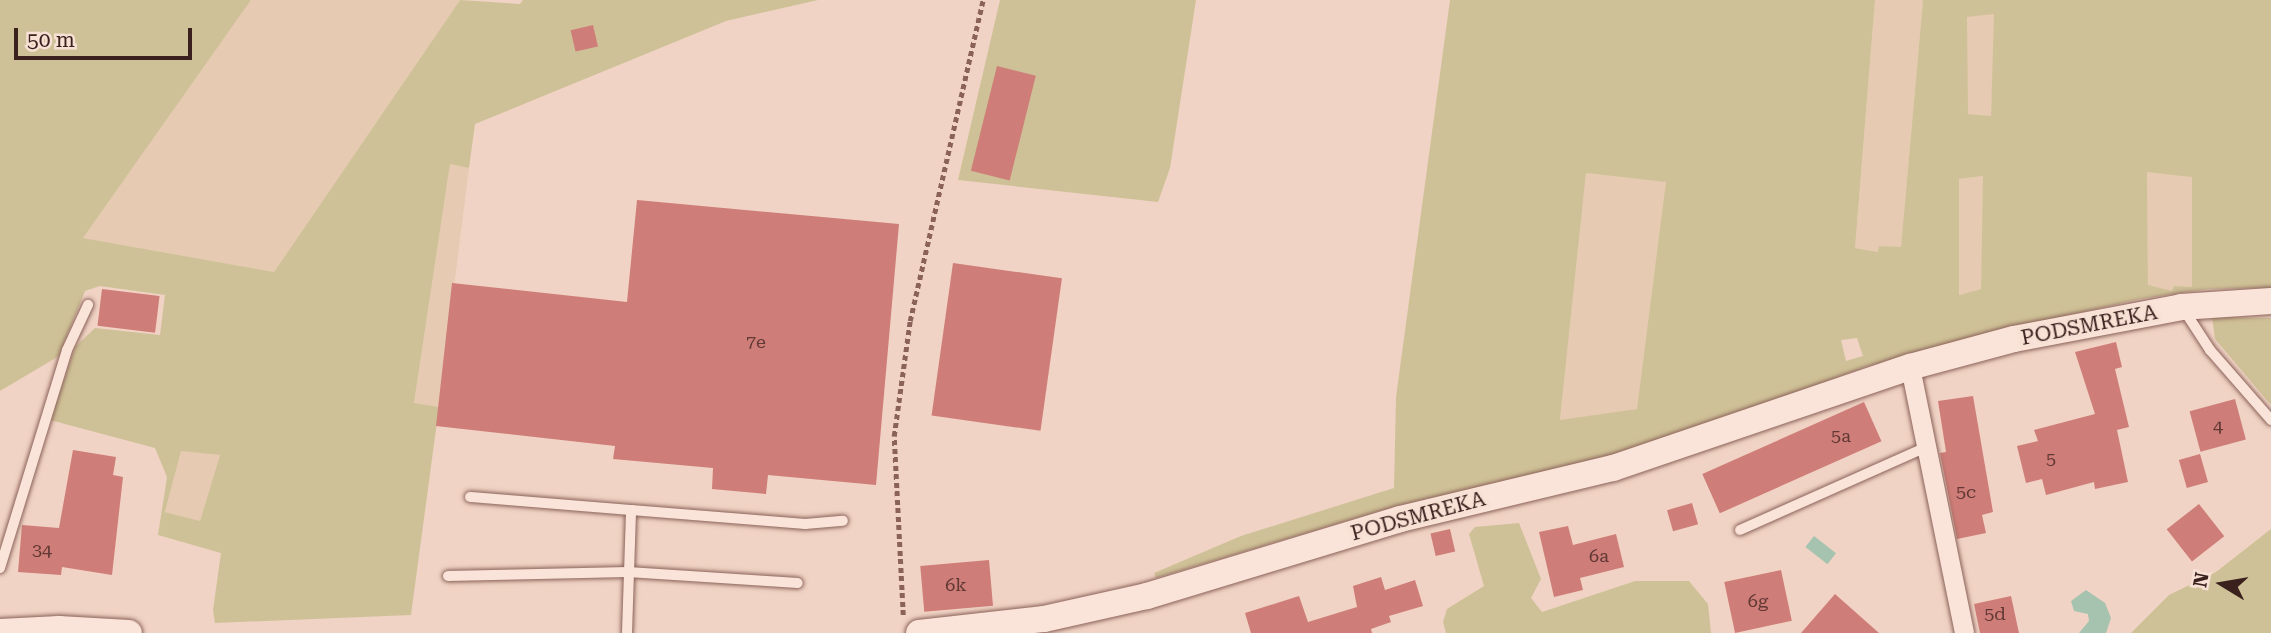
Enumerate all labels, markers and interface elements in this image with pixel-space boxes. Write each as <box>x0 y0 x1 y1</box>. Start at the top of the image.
scale bar <box>18 14 196 58</box>
text: 50 m <box>27 28 75 52</box>
street label: PODSMREKA <box>2019 299 2159 351</box>
house number: 7e <box>746 331 766 353</box>
house number: 4 <box>2213 415 2223 437</box>
house number: 5a <box>1831 425 1851 447</box>
house number: 5 <box>2046 448 2056 470</box>
house number: 5c <box>1956 481 1976 503</box>
street label: PODSMREKA <box>1348 486 1488 546</box>
house number: 34 <box>32 539 52 561</box>
house number: 6a <box>1589 545 1609 567</box>
north arrow <box>2187 549 2257 619</box>
text: N <box>2188 571 2214 589</box>
house number: 6k <box>945 574 967 596</box>
house number: 6g <box>1748 590 1768 612</box>
house number: 5d <box>1984 603 2006 625</box>

